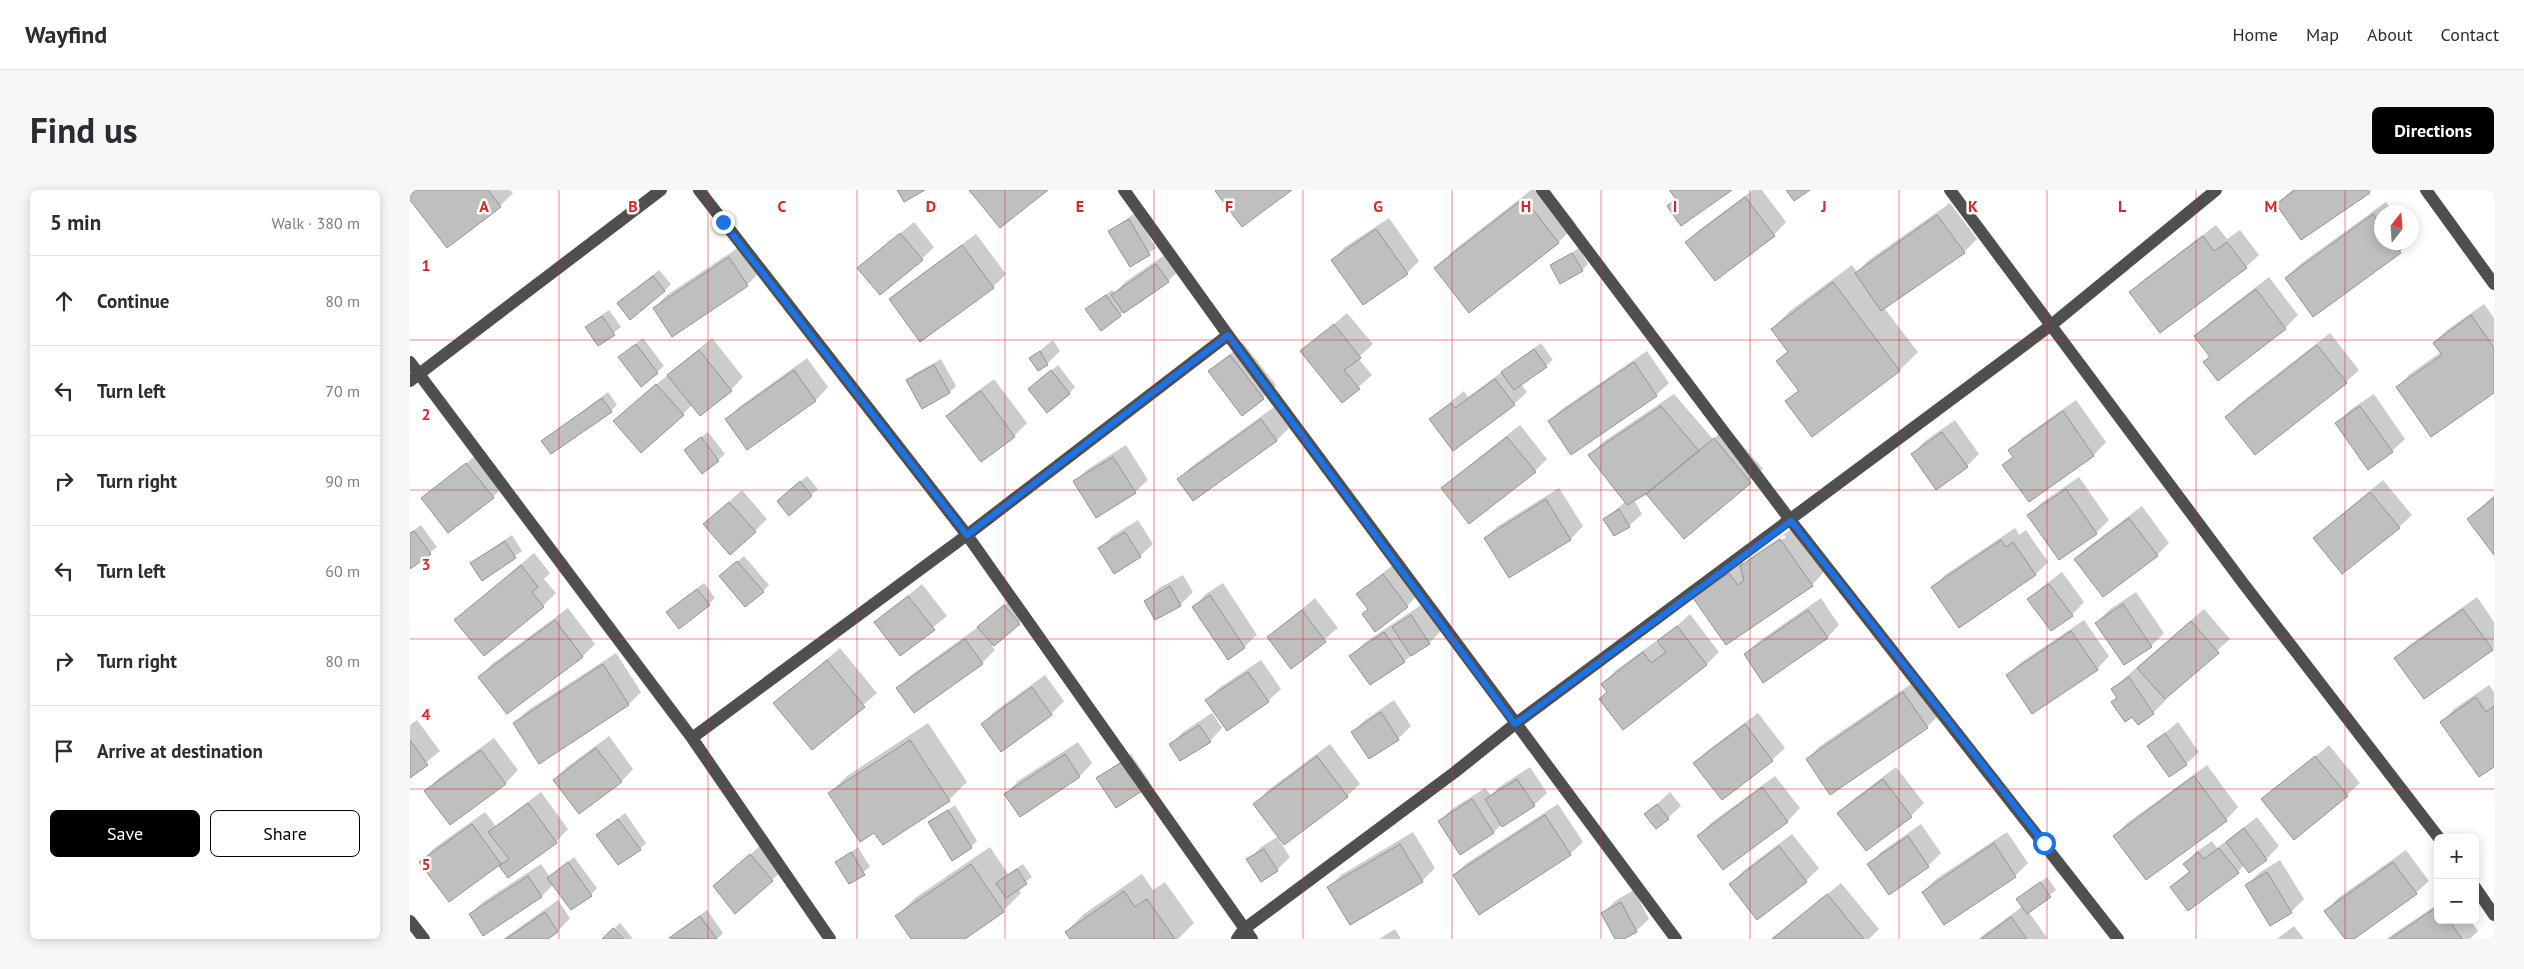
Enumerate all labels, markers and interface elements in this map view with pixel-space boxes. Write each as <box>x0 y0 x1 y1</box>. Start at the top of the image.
text: Wayfind <box>25 19 107 50</box>
text: Home <box>2232 23 2278 46</box>
text: Map <box>2306 23 2339 46</box>
text: About <box>2367 23 2413 46</box>
text: Contact <box>2441 23 2499 46</box>
text: Find us <box>30 107 138 153</box>
button: Directions <box>2372 107 2494 154</box>
text: A <box>479 196 489 216</box>
text: B <box>628 196 638 216</box>
text: C <box>778 196 787 216</box>
text: D <box>926 196 936 216</box>
text: E <box>1076 196 1084 216</box>
text: F <box>1225 196 1233 216</box>
text: G <box>1373 196 1383 216</box>
text: H <box>1521 196 1531 216</box>
text: I <box>1673 196 1677 216</box>
text: J <box>1820 196 1827 216</box>
text: K <box>1968 196 1978 216</box>
text: L <box>2118 196 2127 216</box>
text: M <box>2265 196 2277 216</box>
north arrow <box>2374 205 2419 250</box>
text: 5 min <box>50 209 101 236</box>
route end <box>712 211 735 234</box>
text: Walk · 380 m <box>271 213 360 233</box>
text: 1 <box>421 255 431 275</box>
icon: ahead <box>50 287 78 315</box>
text: Continue <box>97 289 169 313</box>
text: 80 m <box>325 291 360 311</box>
icon: left <box>50 377 78 405</box>
text: Turn left <box>97 379 166 403</box>
text: 70 m <box>325 381 360 401</box>
text: 2 <box>421 404 431 424</box>
icon: right <box>50 467 78 495</box>
text: Turn right <box>97 469 177 493</box>
text: 90 m <box>325 471 360 491</box>
text: 3 <box>421 554 431 574</box>
icon: left <box>50 557 78 585</box>
text: Turn left <box>97 559 166 583</box>
text: 60 m <box>325 561 360 581</box>
icon: right <box>50 647 78 675</box>
text: Turn right <box>97 649 177 673</box>
text: 80 m <box>325 651 360 671</box>
text: 4 <box>421 704 431 724</box>
icon: arrive <box>50 737 78 765</box>
text: Arrive at destination <box>97 739 263 763</box>
button: Save <box>50 810 200 857</box>
button: Share <box>210 810 360 857</box>
route start <box>2033 832 2056 855</box>
map controls <box>2434 834 2479 924</box>
button: + <box>2434 834 2479 879</box>
text: 5 <box>421 854 431 874</box>
button: − <box>2434 879 2479 924</box>

